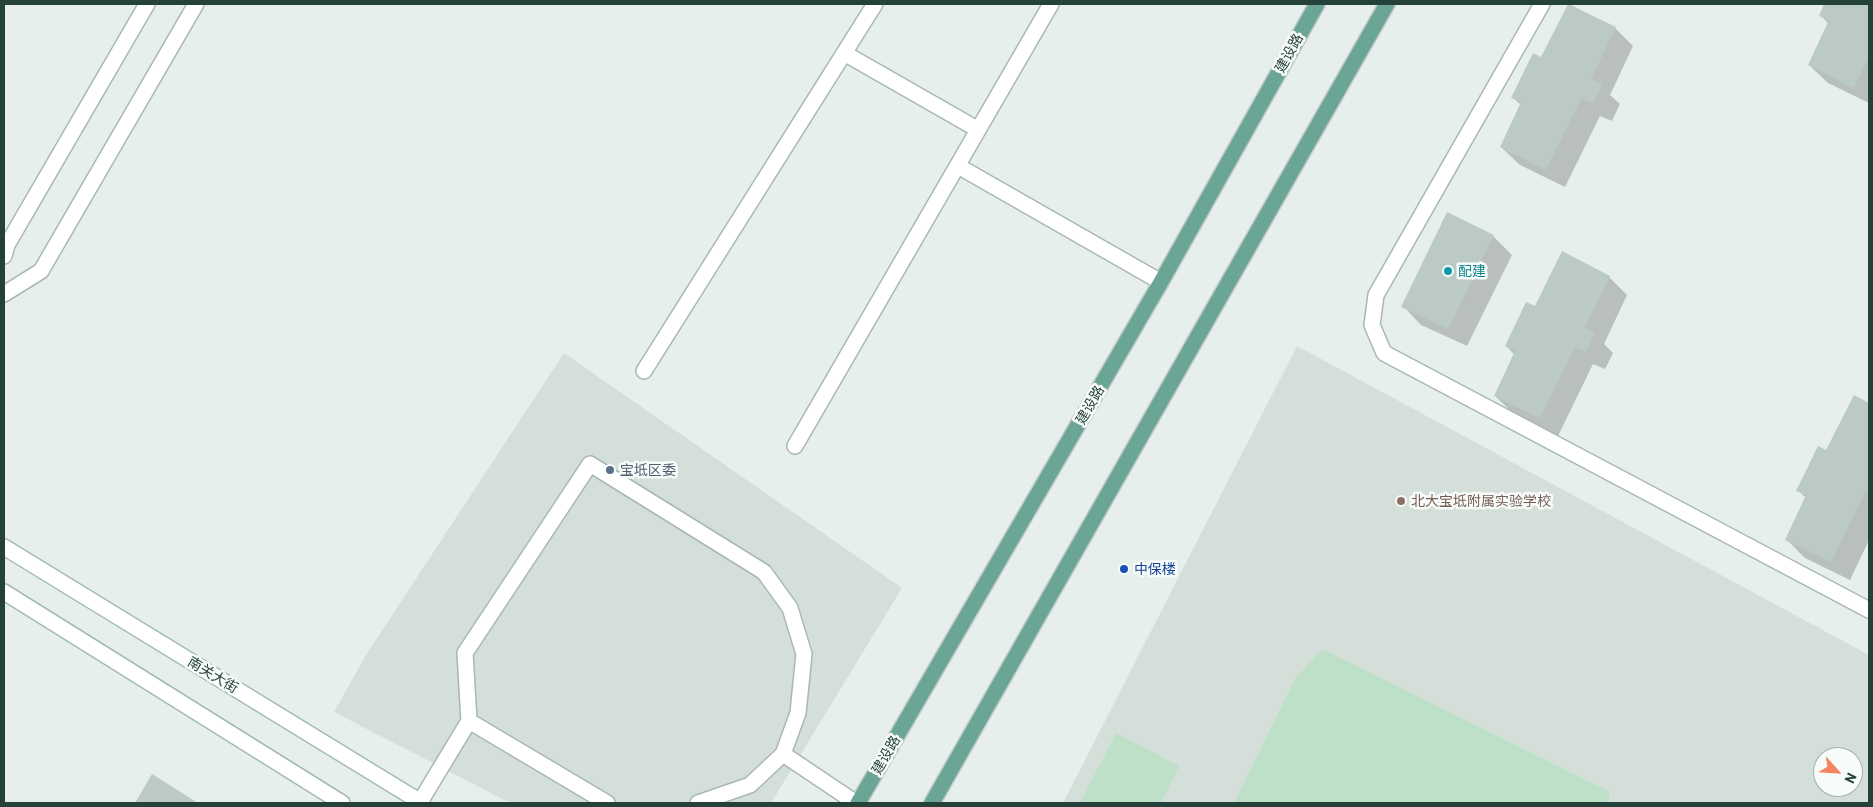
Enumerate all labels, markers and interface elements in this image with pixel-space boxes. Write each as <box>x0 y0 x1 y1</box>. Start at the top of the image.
street label: 建设路 <box>1271 31 1307 75</box>
place label: 配建 <box>1458 263 1486 279</box>
marker: 配建 <box>1442 265 1454 277</box>
street label: 建设路 <box>1072 383 1108 427</box>
place label: 宝坻区委 <box>620 462 676 478</box>
marker: 宝坻区委 <box>604 464 616 476</box>
place label: 北大宝坻附属实验学校 <box>1411 493 1551 509</box>
marker: 北大宝坻附属实验学校 <box>1395 495 1407 507</box>
place label: 中保楼 <box>1134 561 1176 577</box>
marker: 中保楼 <box>1118 563 1130 575</box>
street label: 南关大街 <box>185 653 241 697</box>
street label: 建设路 <box>868 733 904 777</box>
north arrow <box>1813 747 1863 797</box>
text: N <box>1841 770 1861 786</box>

